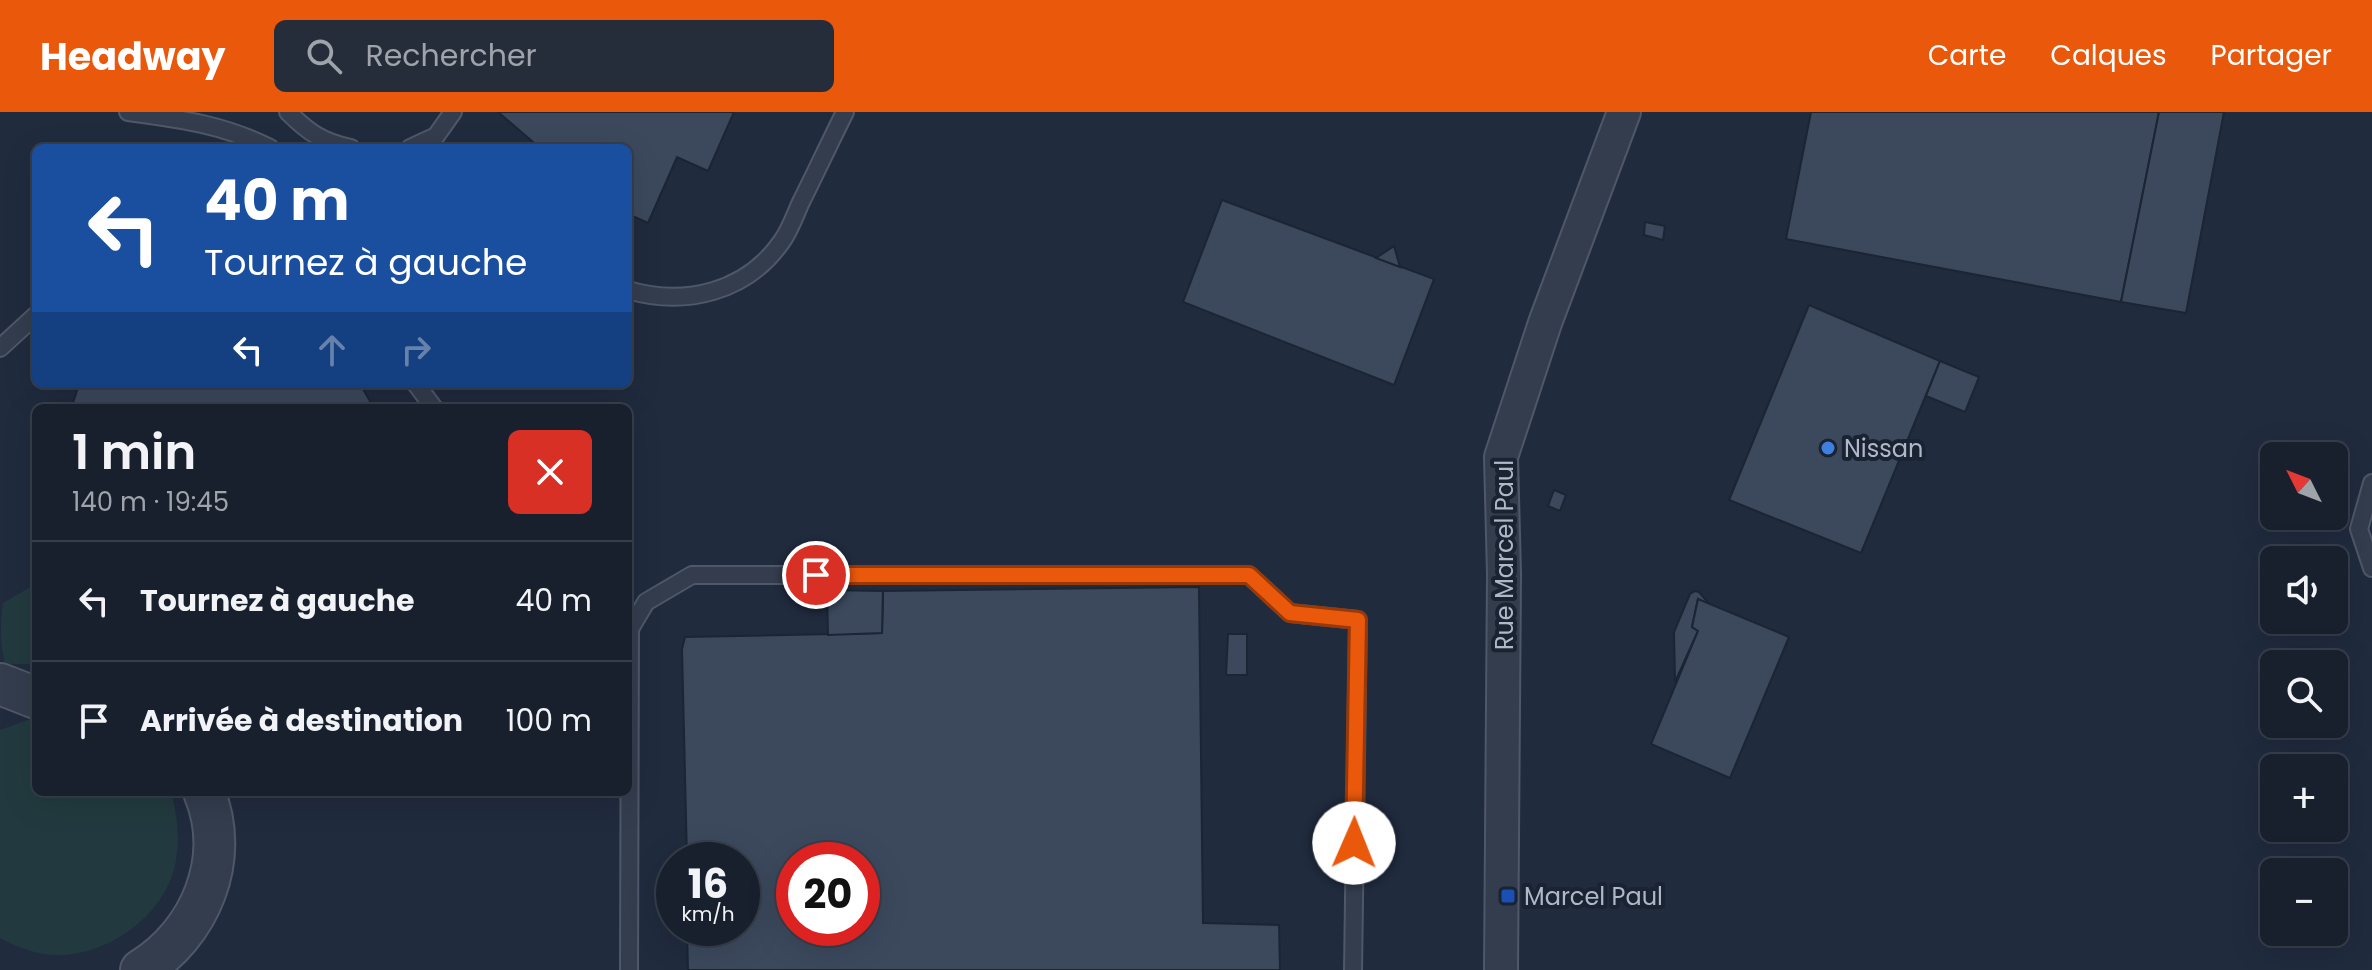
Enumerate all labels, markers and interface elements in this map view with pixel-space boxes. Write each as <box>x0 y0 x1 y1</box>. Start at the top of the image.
search box <box>274 20 834 92</box>
text: Headway <box>40 30 226 83</box>
icon: search <box>302 34 346 78</box>
text: Rechercher <box>366 34 537 77</box>
text: Carte <box>1928 36 2006 75</box>
text: Calques <box>2050 36 2167 75</box>
text: Partager <box>2211 36 2332 75</box>
text: 40 m <box>204 161 350 240</box>
icon: left <box>72 176 176 280</box>
text: Tournez à gauche <box>204 237 527 288</box>
icon: left <box>226 328 270 372</box>
icon: ahead <box>310 328 354 372</box>
icon: right <box>394 328 438 372</box>
text: 1 min <box>72 419 196 486</box>
button: close <box>508 430 592 514</box>
place label: Nissan <box>1844 432 1923 465</box>
marker: Nissan <box>1819 439 1837 457</box>
north arrow <box>2260 442 2348 530</box>
map controls <box>2260 442 2348 946</box>
street label: Rue Marcel Paul <box>1488 460 1521 650</box>
text: 140 m · 19:45 <box>72 484 229 520</box>
pin <box>782 541 850 609</box>
button: sound <box>2260 546 2348 634</box>
icon: arrive <box>794 553 838 597</box>
icon: left <box>72 579 116 623</box>
text: Tournez à gauche <box>140 579 414 622</box>
text: 40 m <box>515 579 592 622</box>
button: search <box>2260 650 2348 738</box>
icon: arrive <box>72 699 116 743</box>
text: Arrivée à destination <box>140 699 463 742</box>
text: 100 m <box>506 699 592 742</box>
button: + <box>2260 754 2348 842</box>
position arrow <box>1312 801 1396 885</box>
speed limit sign: 20 <box>776 842 880 946</box>
text: 16 <box>688 856 728 912</box>
button: − <box>2260 858 2348 946</box>
place label: Marcel Paul <box>1524 880 1663 913</box>
marker: Marcel Paul <box>1499 887 1517 905</box>
text: km/h <box>681 900 735 928</box>

